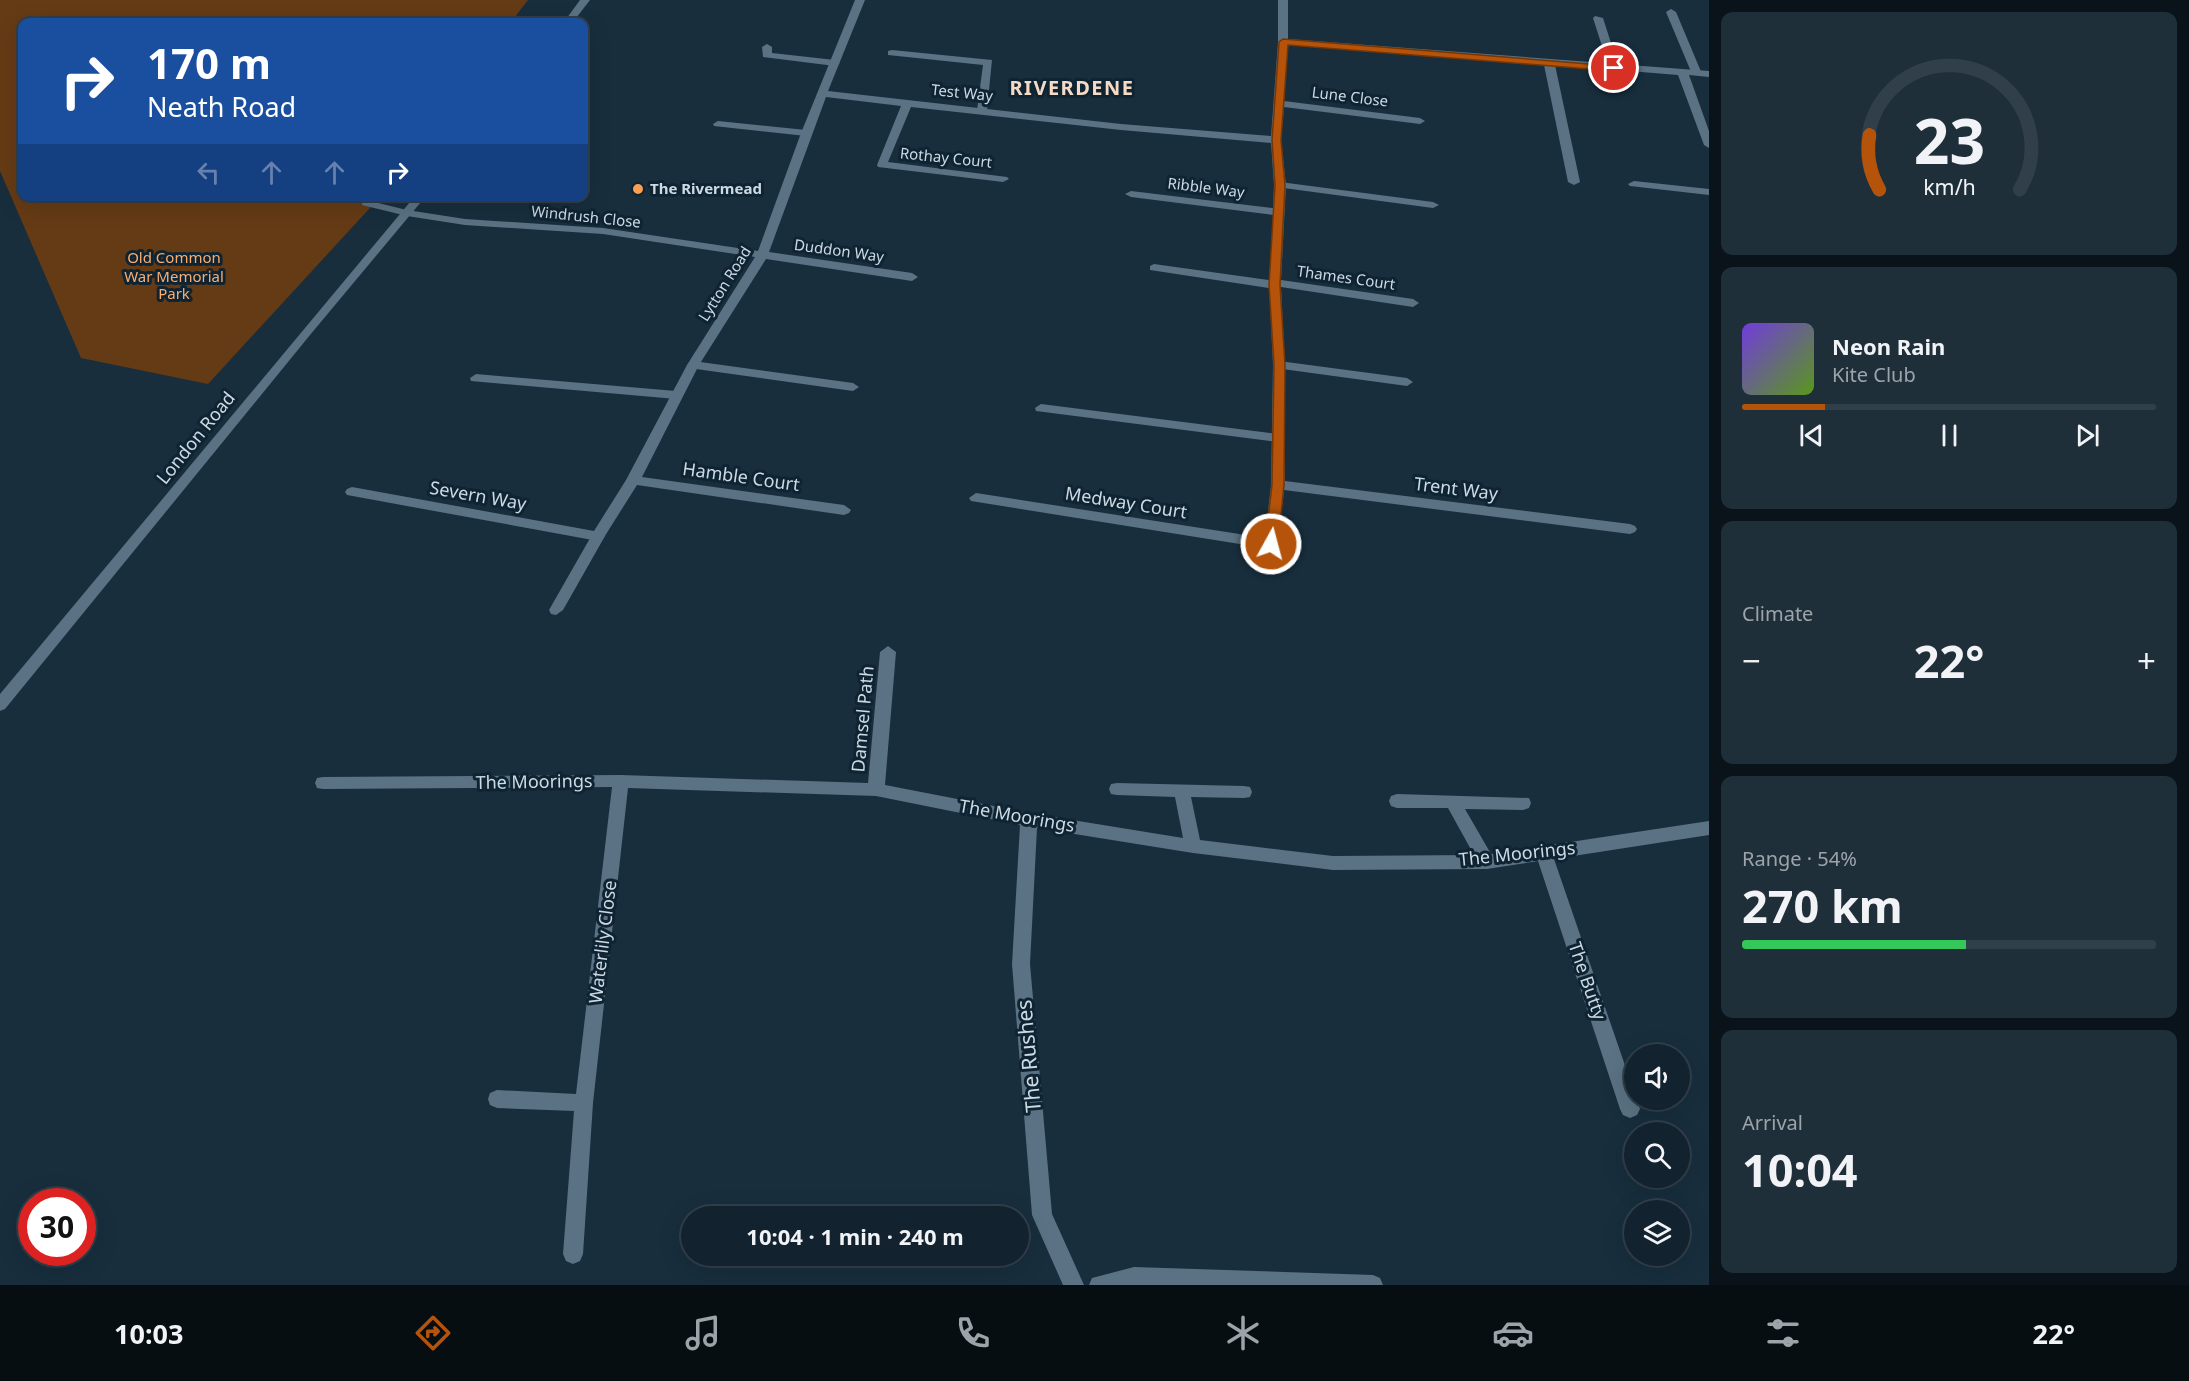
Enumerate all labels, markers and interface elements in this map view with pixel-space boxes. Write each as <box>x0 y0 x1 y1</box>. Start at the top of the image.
text: 170 m <box>147 34 271 91</box>
icon: right <box>48 42 126 120</box>
pin <box>1588 42 1639 93</box>
icon: arrive <box>1597 51 1630 84</box>
district label: RIVERDENE <box>1009 74 1135 101</box>
street label: Test Way <box>930 79 994 105</box>
street label: Lune Close <box>1311 81 1389 111</box>
text: Neath Road <box>147 88 296 125</box>
text: 23 <box>1913 97 1985 182</box>
street label: Rothay Court <box>899 142 994 172</box>
icon: left <box>192 156 225 189</box>
icon: ahead <box>255 156 288 189</box>
icon: ahead <box>318 156 351 189</box>
icon: right <box>381 156 414 189</box>
street label: Ribble Way <box>1166 172 1246 202</box>
text: km/h <box>1923 173 1975 202</box>
place label: The Rivermead <box>650 178 762 198</box>
marker: The Rivermead <box>631 182 645 196</box>
street label: Windrush Close <box>530 200 642 232</box>
street label: Duddon Way <box>793 234 886 266</box>
street label: Lytton Road <box>693 242 755 325</box>
park label: Old Common <box>127 247 221 267</box>
street label: Thames Court <box>1296 260 1397 294</box>
park label: War Memorial Park <box>124 266 224 303</box>
text: Neon Rain <box>1832 331 1945 361</box>
text: Kite Club <box>1832 361 1916 388</box>
street label: London Road <box>151 386 240 489</box>
icon: previous <box>1795 419 1828 452</box>
icon: pause <box>1933 419 1966 452</box>
icon: next <box>2071 419 2104 452</box>
street label: Hamble Court <box>681 456 802 496</box>
street label: Trent Way <box>1413 471 1500 505</box>
street label: Severn Way <box>428 475 529 515</box>
street label: Medway Court <box>1064 481 1189 524</box>
position arrow <box>1239 512 1303 576</box>
text: Climate <box>1742 600 1813 627</box>
text: 22° <box>1914 630 1984 691</box>
text: − <box>1742 638 1761 683</box>
text: + <box>2137 638 2156 683</box>
street label: Damsel Path <box>845 665 879 773</box>
street label: The Moorings <box>475 768 593 794</box>
street label: The Moorings <box>957 793 1077 837</box>
street label: The Moorings <box>1457 835 1576 871</box>
text: Range · 54% <box>1742 845 1857 872</box>
text: 270 km <box>1742 875 1903 936</box>
street label: Waterlily Close <box>583 879 621 1005</box>
street label: The Butty <box>1563 938 1613 1024</box>
street label: The Rushes <box>1009 999 1047 1114</box>
map controls <box>1624 1044 1690 1266</box>
button: sound <box>1624 1044 1690 1110</box>
text: Arrival <box>1742 1109 1803 1136</box>
button: search <box>1624 1122 1690 1188</box>
text: 10:04 <box>1742 1139 1858 1200</box>
speed limit sign: 30 <box>18 1188 96 1266</box>
button: layers <box>1624 1200 1690 1266</box>
text: 10:04 · 1 min · 240 m <box>746 1221 964 1251</box>
icon: directions <box>412 1312 454 1354</box>
icon: music <box>682 1312 724 1354</box>
icon: phone <box>952 1312 994 1354</box>
icon: climate <box>1222 1312 1264 1354</box>
icon: car <box>1492 1312 1534 1354</box>
icon: filters <box>1762 1312 1804 1354</box>
text: 10:03 <box>114 1315 183 1352</box>
text: 22° <box>2033 1315 2075 1352</box>

